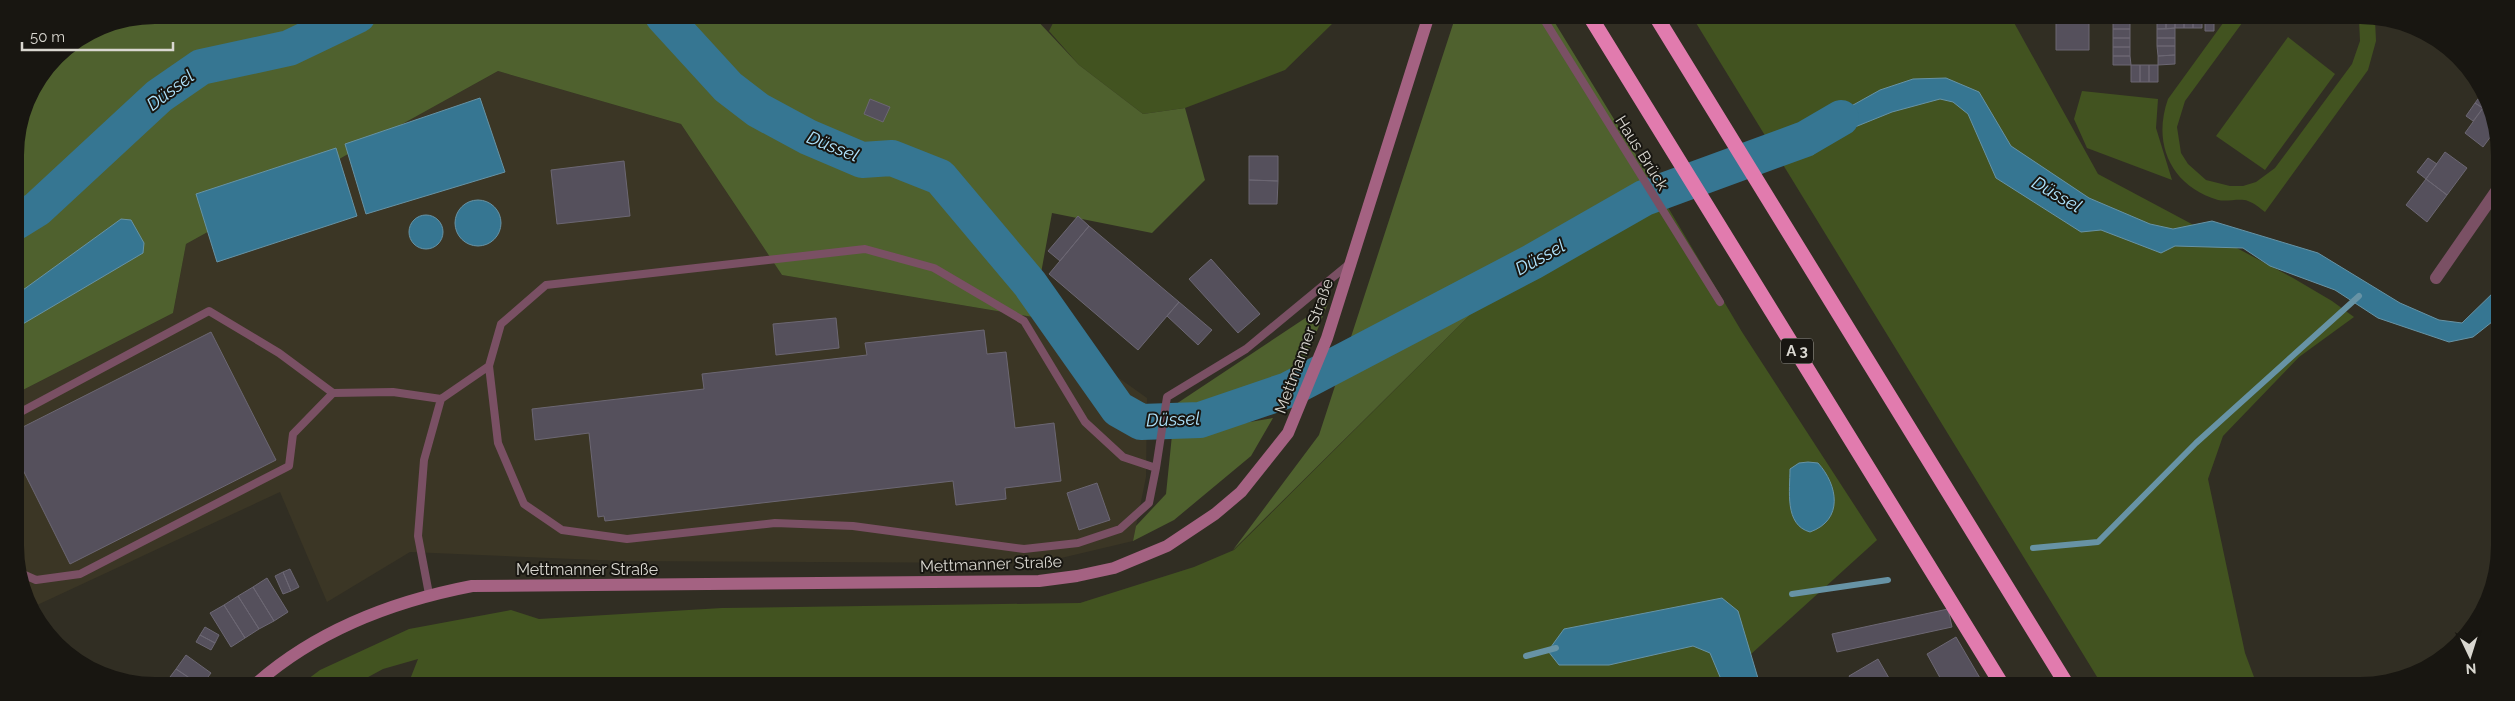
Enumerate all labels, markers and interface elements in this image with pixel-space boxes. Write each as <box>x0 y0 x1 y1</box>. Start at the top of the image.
scale bar <box>22 20 174 52</box>
text: 50 m <box>30 28 65 46</box>
water label: Düssel <box>142 65 198 115</box>
street label: Haus Brück <box>1611 112 1673 194</box>
water label: Düssel <box>804 126 862 166</box>
water label: Düssel <box>2028 171 2086 217</box>
water label: Düssel <box>1511 235 1569 279</box>
street label: Mettmanner Straße <box>1271 276 1337 416</box>
road number: A 3 <box>1781 338 1813 364</box>
water label: Düssel <box>1146 408 1201 430</box>
street label: Mettmanner Straße <box>920 552 1062 576</box>
street label: Mettmanner Straße <box>516 560 658 579</box>
north arrow <box>2445 631 2495 681</box>
text: N <box>2465 661 2477 677</box>

